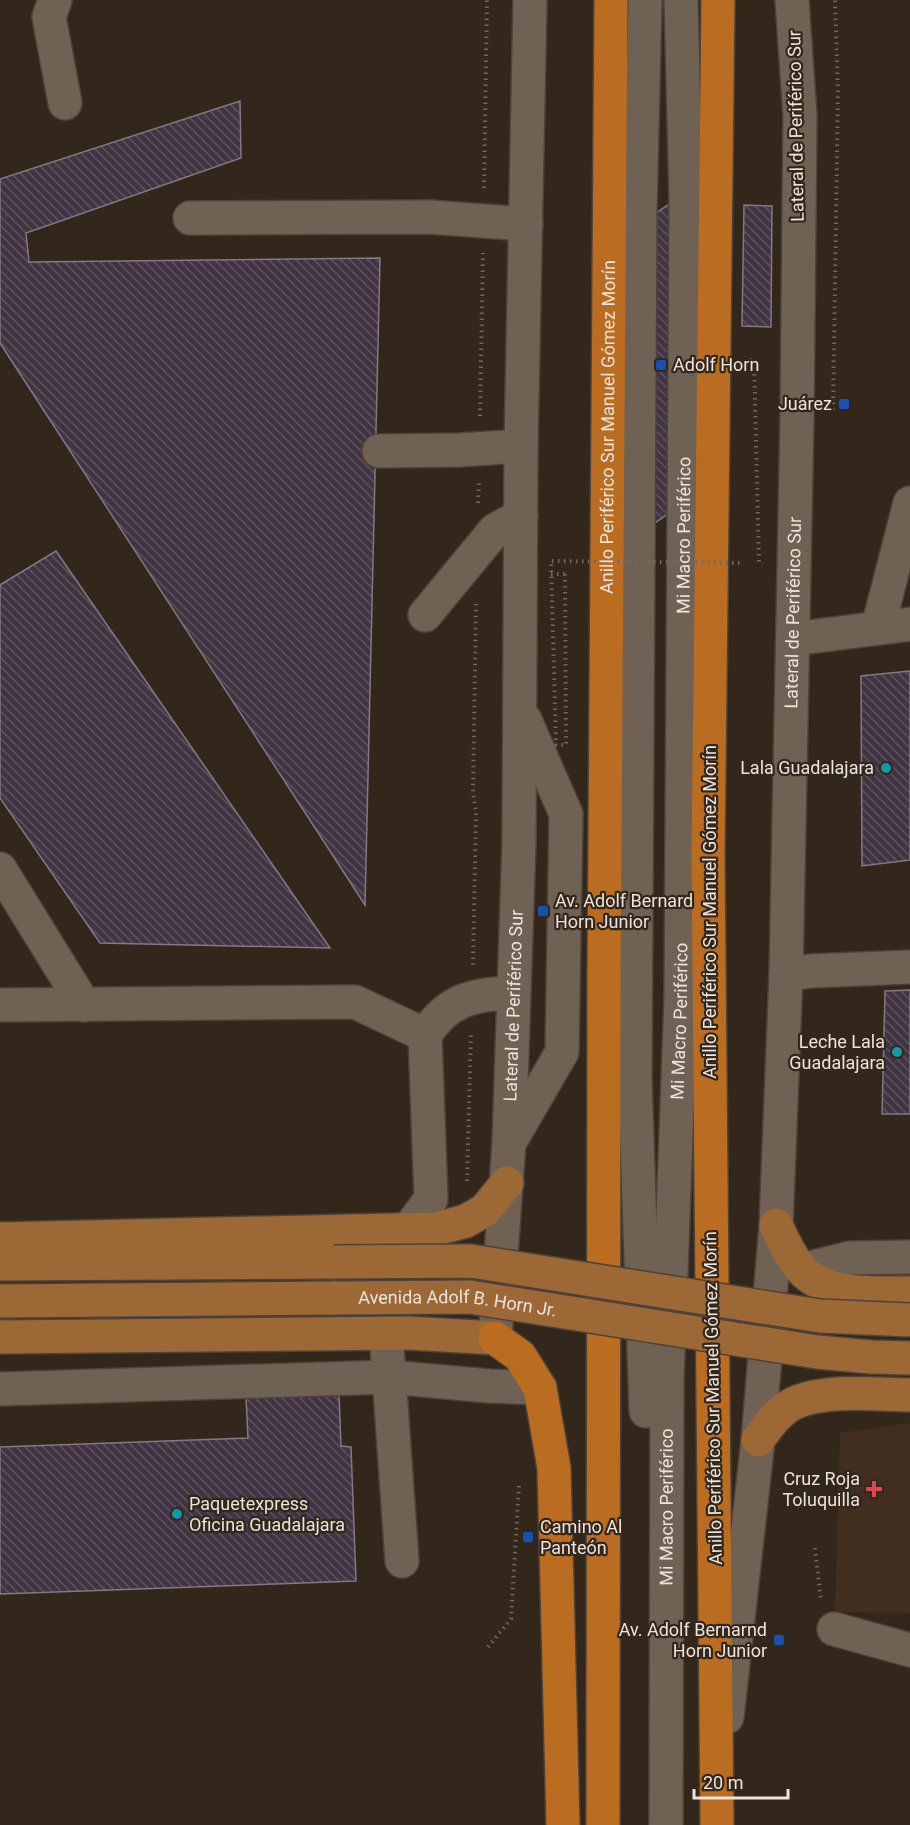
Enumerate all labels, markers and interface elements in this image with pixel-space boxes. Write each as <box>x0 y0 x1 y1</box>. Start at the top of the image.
street label: Lateral de Periférico Sur <box>783 30 808 222</box>
street label: Anillo Periférico Sur Manuel Gómez Morín <box>596 260 619 594</box>
place label: Adolf Horn <box>673 354 759 375</box>
marker: Adolf Horn <box>654 358 668 372</box>
place label: Juárez <box>778 393 832 414</box>
marker: Juárez <box>837 397 851 411</box>
street label: Mi Macro Periférico <box>672 457 694 614</box>
street label: Lateral de Periférico Sur <box>780 517 805 709</box>
street label: Anillo Periférico Sur Manuel Gómez Morín <box>699 745 720 1079</box>
place label: Lala Guadalajara <box>740 757 874 778</box>
marker: Lala Guadalajara <box>879 761 893 775</box>
place label: Av. Adolf Bernard Horn Junior <box>555 890 693 932</box>
marker: Av. Adolf Bernard Horn Junior <box>536 904 550 918</box>
street label: Lateral de Periférico Sur <box>499 909 527 1102</box>
street label: Mi Macro Periférico <box>666 943 691 1100</box>
place label: Leche Lala Guadalajara <box>789 1031 885 1073</box>
marker: Leche Lala Guadalajara <box>890 1045 904 1059</box>
street label: Anillo Periférico Sur Manuel Gómez Morín <box>699 1231 726 1565</box>
street label: Avenida Adolf B. Horn Jr. <box>358 1286 558 1321</box>
street label: Mi Macro Periférico <box>656 1428 677 1586</box>
place label: Cruz Roja Toluquilla <box>782 1468 860 1510</box>
marker: Cruz Roja Toluquilla <box>865 1480 883 1498</box>
place label: Paquetexpress Oficina Guadalajara <box>189 1493 345 1535</box>
marker: Paquetexpress Oficina Guadalajara <box>170 1507 184 1521</box>
place label: Camino Al Panteón <box>540 1516 622 1558</box>
marker: Camino Al Panteón <box>521 1530 535 1544</box>
place label: Av. Adolf Bernarnd Horn Junior <box>619 1619 767 1661</box>
marker: Av. Adolf Bernarnd Horn Junior <box>772 1633 786 1647</box>
scale bar <box>694 1762 788 1800</box>
text: 20 m <box>703 1772 743 1793</box>

